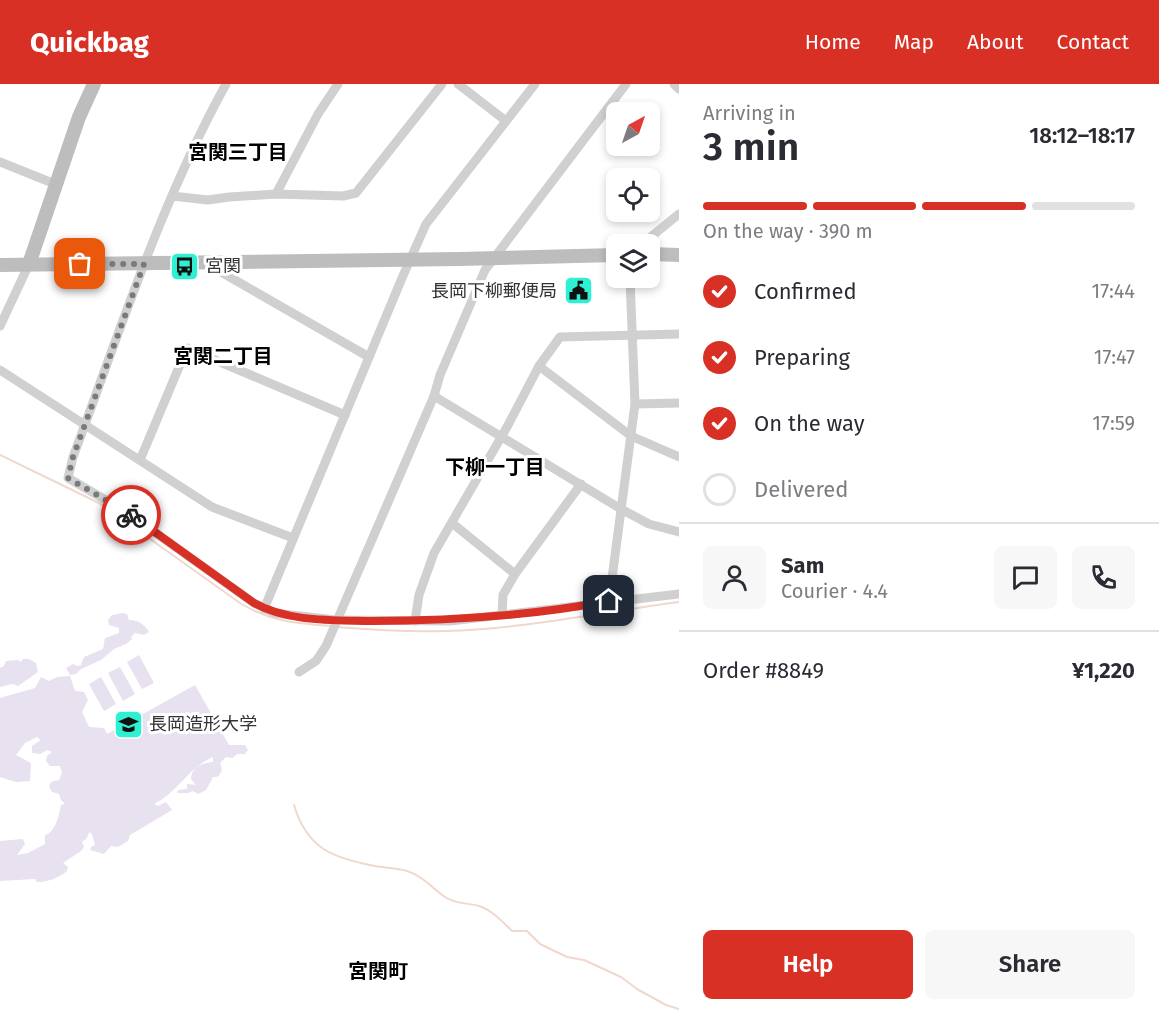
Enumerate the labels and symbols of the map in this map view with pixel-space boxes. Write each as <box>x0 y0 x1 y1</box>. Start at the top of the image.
north arrow <box>606 102 660 156</box>
district label: 宮関三丁目 <box>188 140 288 164</box>
pin <box>54 238 105 289</box>
bus stop icon: 宮関 <box>168 250 200 282</box>
place label: 宮関 <box>205 255 241 277</box>
public building icon: 長岡下柳郵便局 <box>562 275 594 307</box>
place label: 長岡下柳郵便局 <box>431 280 557 302</box>
district label: 宮関二丁目 <box>173 344 273 368</box>
district label: 下柳一丁目 <box>445 455 545 479</box>
courier <box>101 485 161 545</box>
pin <box>583 575 634 626</box>
school or university icon: 長岡造形大学 <box>112 708 144 740</box>
place label: 長岡造形大学 <box>149 713 257 735</box>
district label: 宮関町 <box>348 959 408 983</box>

